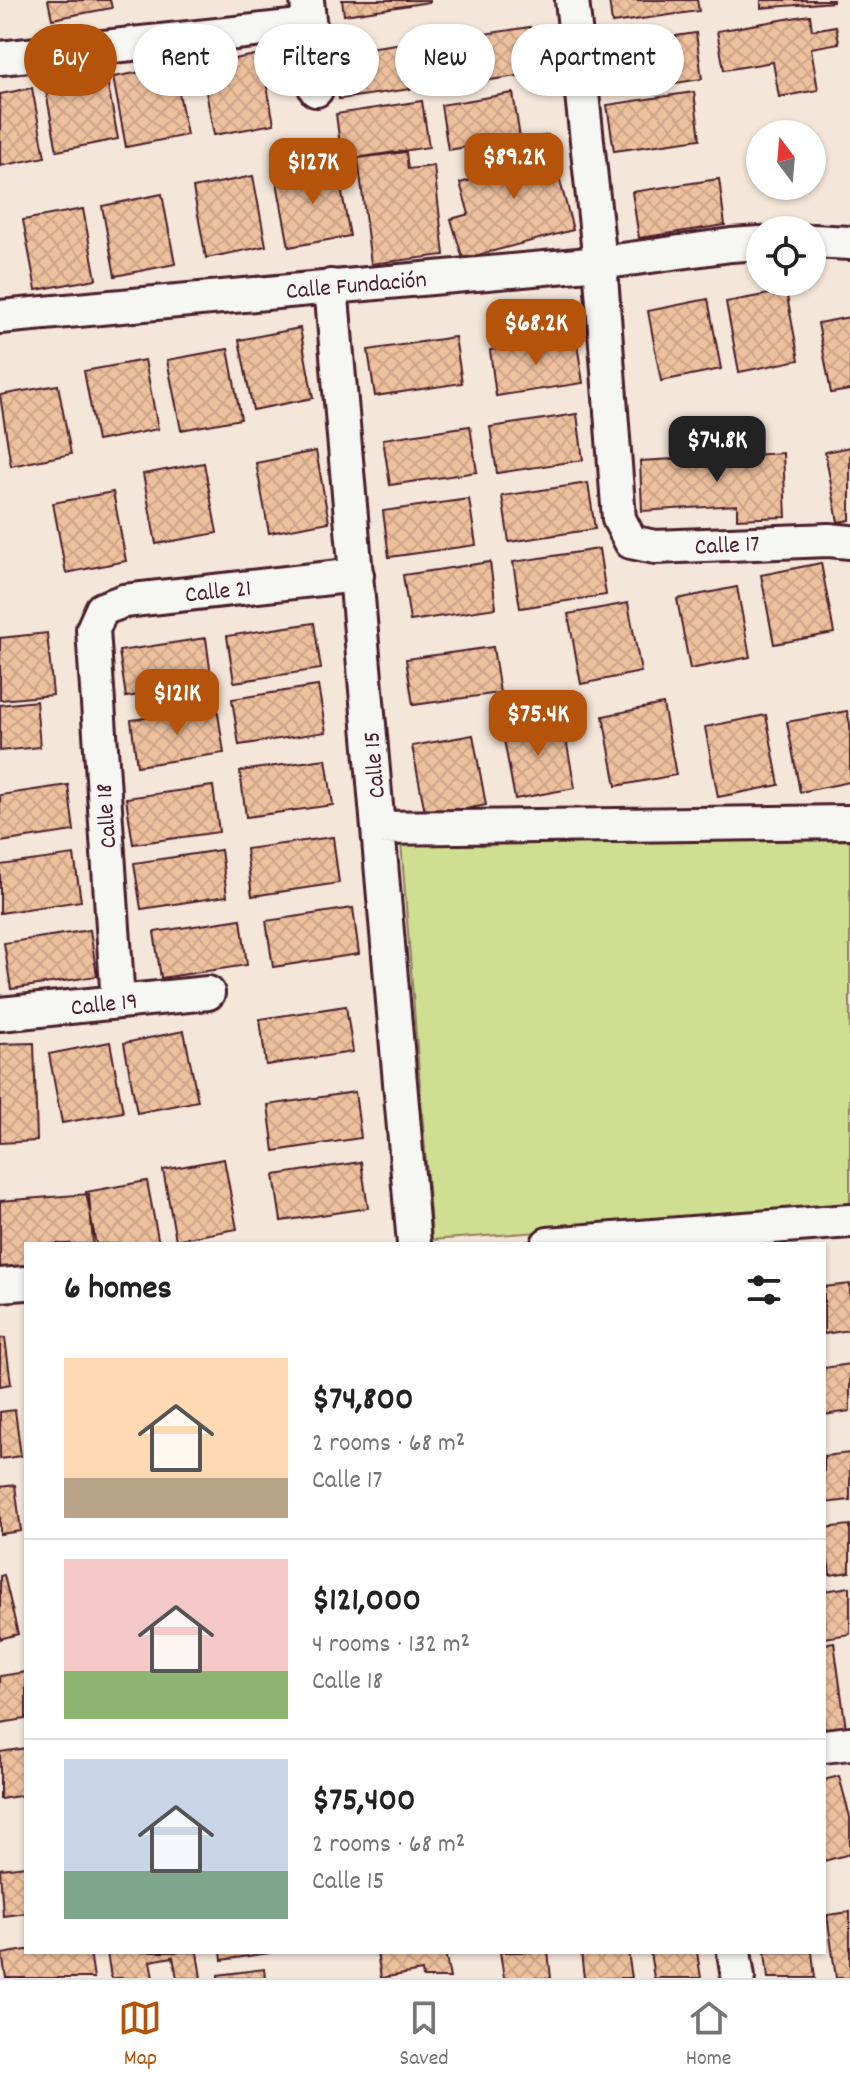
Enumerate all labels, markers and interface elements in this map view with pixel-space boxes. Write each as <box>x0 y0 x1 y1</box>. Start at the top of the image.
chip: Buy <box>24 24 117 96</box>
chip: Rent <box>133 24 238 96</box>
chip: Filters <box>254 24 379 96</box>
chip: New <box>395 24 495 96</box>
chip: Apartment <box>511 24 684 96</box>
north arrow <box>746 120 826 200</box>
map controls <box>746 120 826 296</box>
pin: $89.2K <box>449 133 579 201</box>
pin: $127K <box>257 138 369 206</box>
text: $89.2K <box>482 140 546 177</box>
text: $127K <box>287 145 339 182</box>
button: locate <box>746 216 826 296</box>
street label: Calle Fundación <box>285 264 428 310</box>
pin: $68.2K <box>471 299 601 367</box>
text: $68.2K <box>504 306 568 343</box>
pin: $74.8K <box>652 416 782 484</box>
text: $74.8K <box>687 423 747 460</box>
street label: Calle 17 <box>694 528 761 566</box>
street label: Calle 21 <box>184 573 253 613</box>
pin: $121K <box>121 669 233 737</box>
text: $121K <box>153 676 201 713</box>
pin: $75.4K <box>473 690 603 758</box>
text: $75.4K <box>507 697 569 734</box>
street label: Calle 15 <box>356 730 396 800</box>
street label: Calle 18 <box>89 782 127 850</box>
street label: Calle 19 <box>69 986 139 1026</box>
text: 6 homes <box>64 1266 172 1315</box>
icon: filters <box>742 1268 786 1312</box>
text: $74,800 <box>312 1377 414 1426</box>
icon: home <box>128 1390 224 1486</box>
text: 2 rooms · 68 m² <box>312 1426 465 1463</box>
text: Calle 17 <box>312 1463 382 1500</box>
text: $121,000 <box>312 1578 421 1627</box>
icon: home <box>128 1591 224 1687</box>
text: 4 rooms · 132 m² <box>312 1627 470 1664</box>
text: Calle 18 <box>312 1664 383 1701</box>
text: $75,400 <box>312 1778 416 1827</box>
icon: home <box>128 1791 224 1887</box>
text: 2 rooms · 68 m² <box>312 1827 465 1864</box>
text: Calle 15 <box>312 1864 385 1901</box>
tab: Map <box>118 1996 162 2075</box>
tab: Saved <box>399 1996 449 2075</box>
tab: Home <box>686 1996 731 2075</box>

